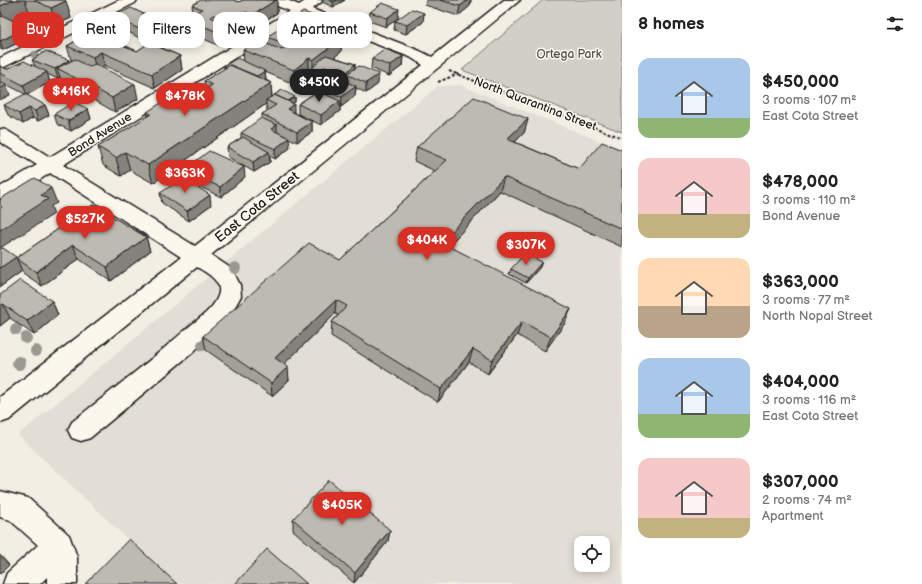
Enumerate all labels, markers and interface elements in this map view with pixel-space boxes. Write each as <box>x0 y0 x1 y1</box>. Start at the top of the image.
chip: Buy <box>12 12 64 48</box>
chip: Rent <box>72 12 130 48</box>
chip: Filters <box>138 12 205 48</box>
chip: New <box>213 12 269 48</box>
chip: Apartment <box>277 12 372 48</box>
icon: filters <box>884 13 906 35</box>
text: 8 homes <box>638 14 704 34</box>
park label: Ortega Park <box>536 47 602 62</box>
pin: $450K <box>291 69 347 103</box>
text: $450,000 <box>762 72 839 92</box>
text: $450K <box>299 74 339 90</box>
street label: North Quarantina Street <box>471 74 599 134</box>
icon: home <box>670 74 718 122</box>
pin: $416K <box>43 78 99 112</box>
text: $416K <box>52 83 90 99</box>
pin: $478K <box>157 83 213 117</box>
text: $478K <box>165 88 205 104</box>
text: 3 rooms · 107 m² <box>762 92 857 108</box>
text: East Cota Street <box>762 108 858 124</box>
street label: Bond Avenue <box>65 110 135 160</box>
pin: $363K <box>157 160 213 194</box>
text: $363K <box>165 165 205 181</box>
street label: East Cota Street <box>211 167 303 246</box>
text: $478,000 <box>762 172 838 192</box>
icon: home <box>670 174 718 222</box>
text: 3 rooms · 110 m² <box>762 192 856 208</box>
pin: $527K <box>57 206 113 240</box>
text: Bond Avenue <box>762 208 840 224</box>
text: $527K <box>65 211 105 227</box>
pin: $404K <box>399 227 455 261</box>
text: $404K <box>407 232 447 248</box>
pin: $307K <box>498 232 554 266</box>
text: $307K <box>506 237 546 253</box>
text: $363,000 <box>762 272 839 292</box>
icon: home <box>670 274 718 322</box>
text: 3 rooms · 77 m² <box>762 292 850 308</box>
text: North Nopal Street <box>762 308 873 324</box>
text: $404,000 <box>762 372 839 392</box>
icon: home <box>670 374 718 422</box>
text: 3 rooms · 116 m² <box>762 392 856 408</box>
text: East Cota Street <box>762 408 858 424</box>
text: $307,000 <box>762 472 839 492</box>
icon: home <box>670 474 718 522</box>
pin: $405K <box>314 492 370 526</box>
text: 2 rooms · 74 m² <box>762 492 852 508</box>
text: $405K <box>322 497 362 513</box>
text: Apartment <box>762 508 823 524</box>
map controls <box>574 536 610 572</box>
button: locate <box>574 536 610 572</box>

